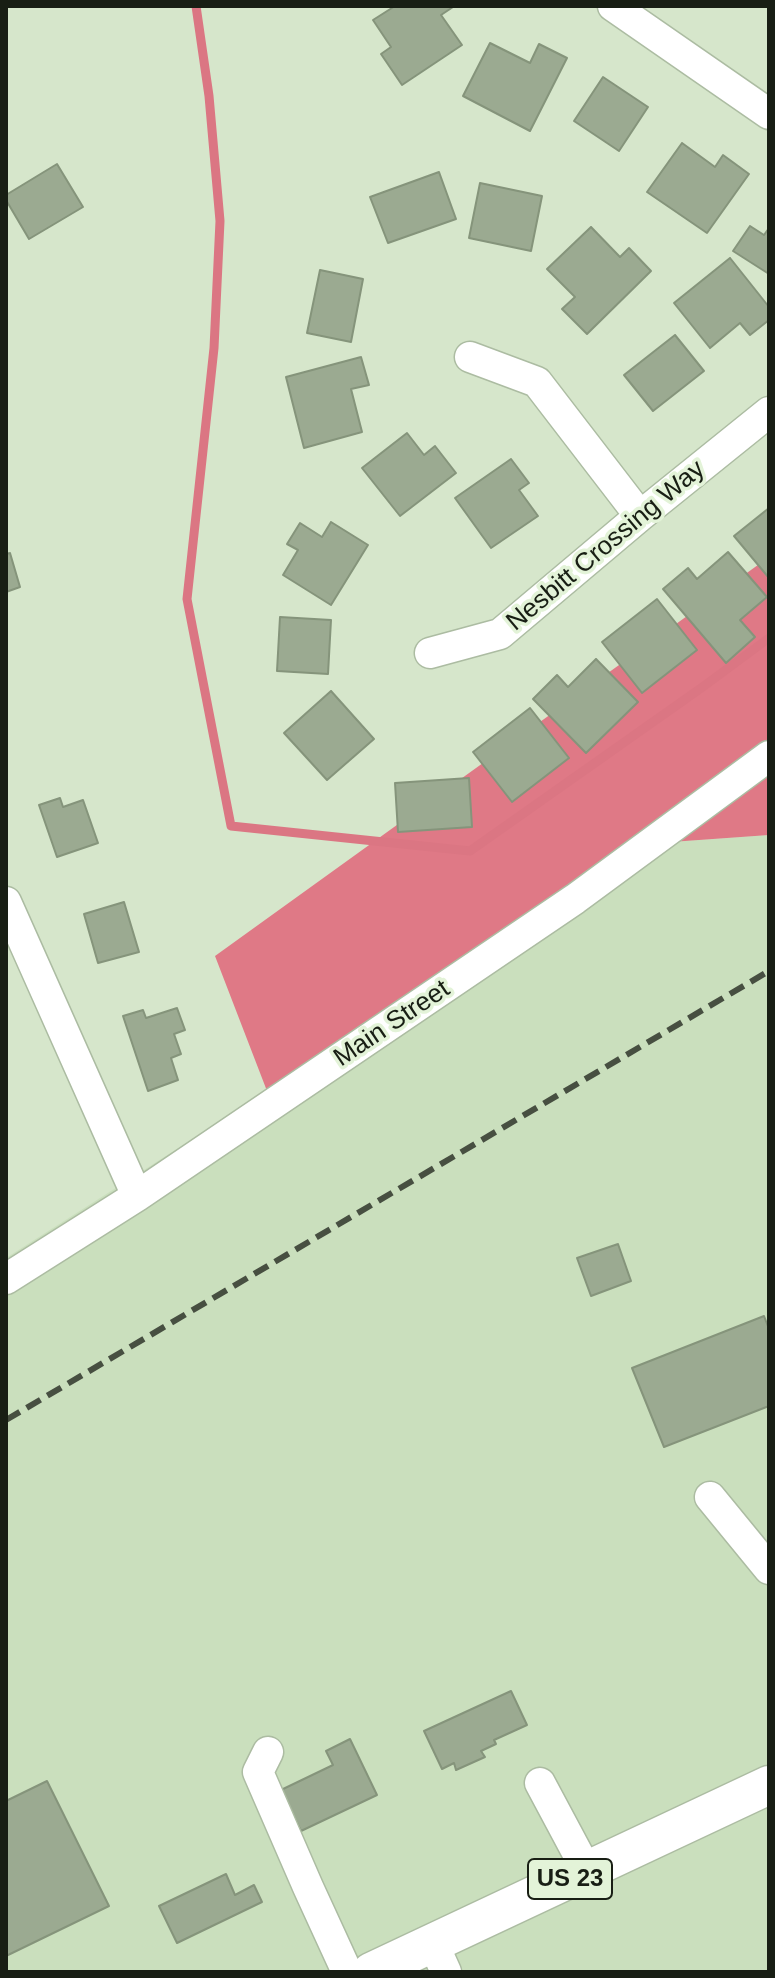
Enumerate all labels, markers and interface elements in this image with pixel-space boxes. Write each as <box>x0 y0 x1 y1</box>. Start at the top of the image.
street label: Nesbitt Crossing Way <box>501 454 711 638</box>
street label: Main Street <box>328 974 456 1074</box>
road number: US 23 <box>528 1859 612 1899</box>

